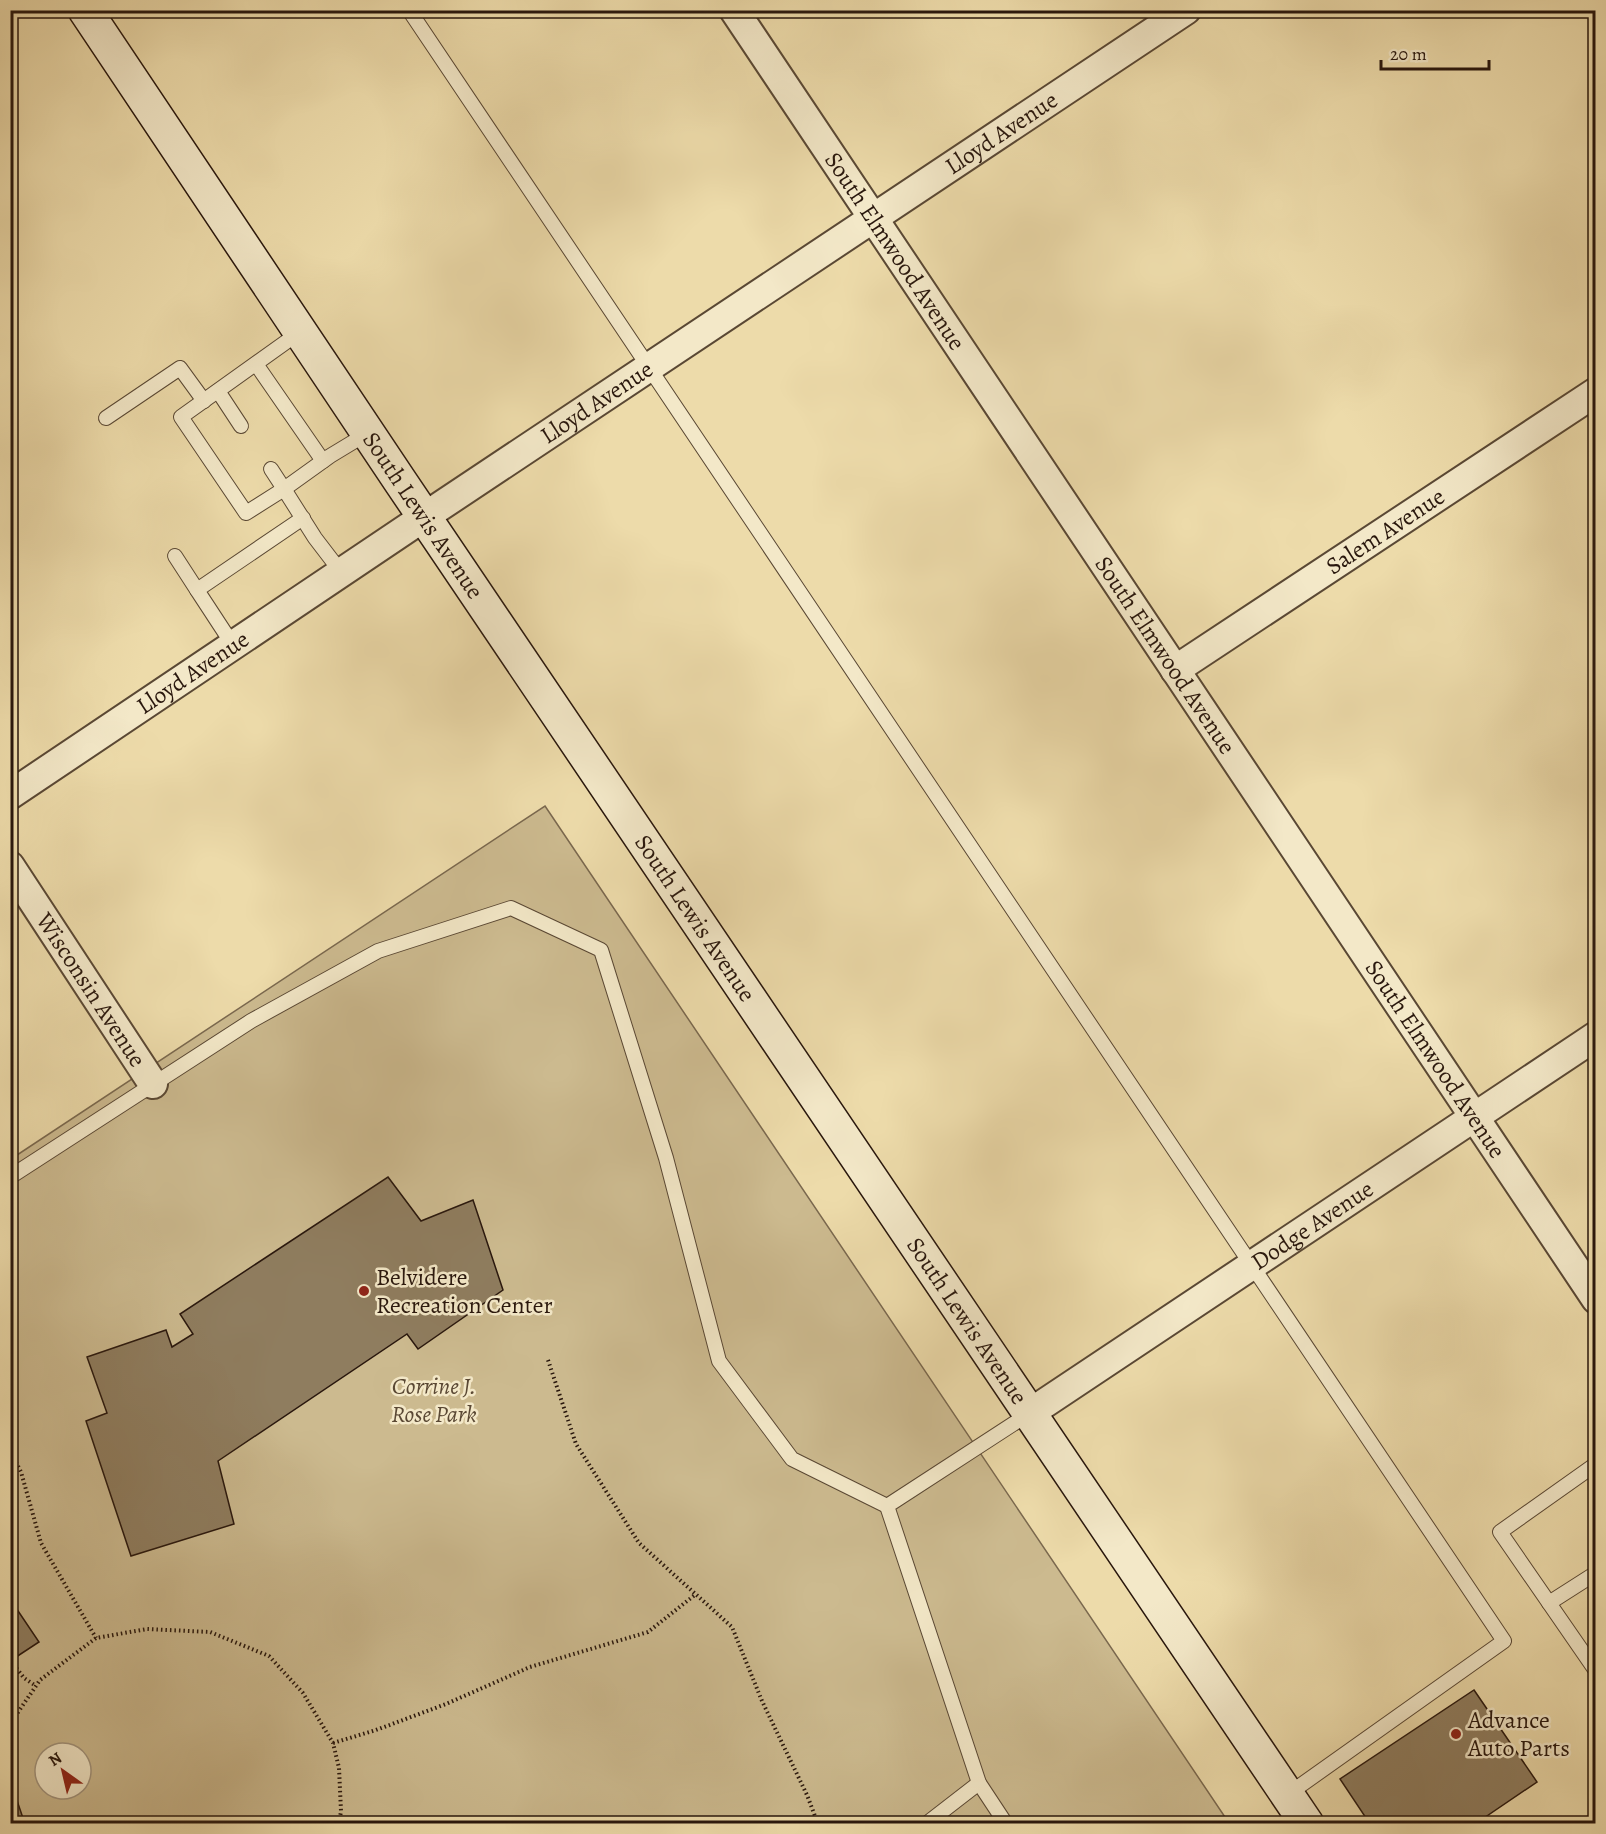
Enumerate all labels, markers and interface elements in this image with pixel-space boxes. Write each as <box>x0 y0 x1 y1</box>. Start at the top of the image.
scale bar <box>1381 33 1489 71</box>
text: 20 m <box>1390 42 1427 66</box>
street label: Lloyd Avenue <box>939 84 1064 182</box>
street label: South Elmwood Avenue <box>817 146 973 356</box>
street label: Lloyd Avenue <box>534 353 659 451</box>
street label: South Lewis Avenue <box>355 425 491 605</box>
street label: Salem Avenue <box>1320 480 1451 582</box>
street label: South Elmwood Avenue <box>1088 550 1243 760</box>
street label: Lloyd Avenue <box>130 623 255 722</box>
street label: South Lewis Avenue <box>627 828 763 1008</box>
street label: Wisconsin Avenue <box>28 905 154 1073</box>
street label: South Elmwood Avenue <box>1358 954 1513 1164</box>
street label: Dodge Avenue <box>1245 1173 1380 1277</box>
street label: South Lewis Avenue <box>899 1231 1035 1411</box>
place label: Belvidere Recreation Center <box>376 1261 553 1321</box>
marker: Belvidere Recreation Center <box>357 1284 371 1298</box>
park label: Corrine J. Rose Park <box>391 1370 477 1430</box>
place label: Advance Auto Parts <box>1467 1704 1570 1764</box>
marker: Advance Auto Parts <box>1449 1727 1463 1741</box>
north arrow <box>33 1741 93 1801</box>
text: N <box>44 1747 66 1772</box>

